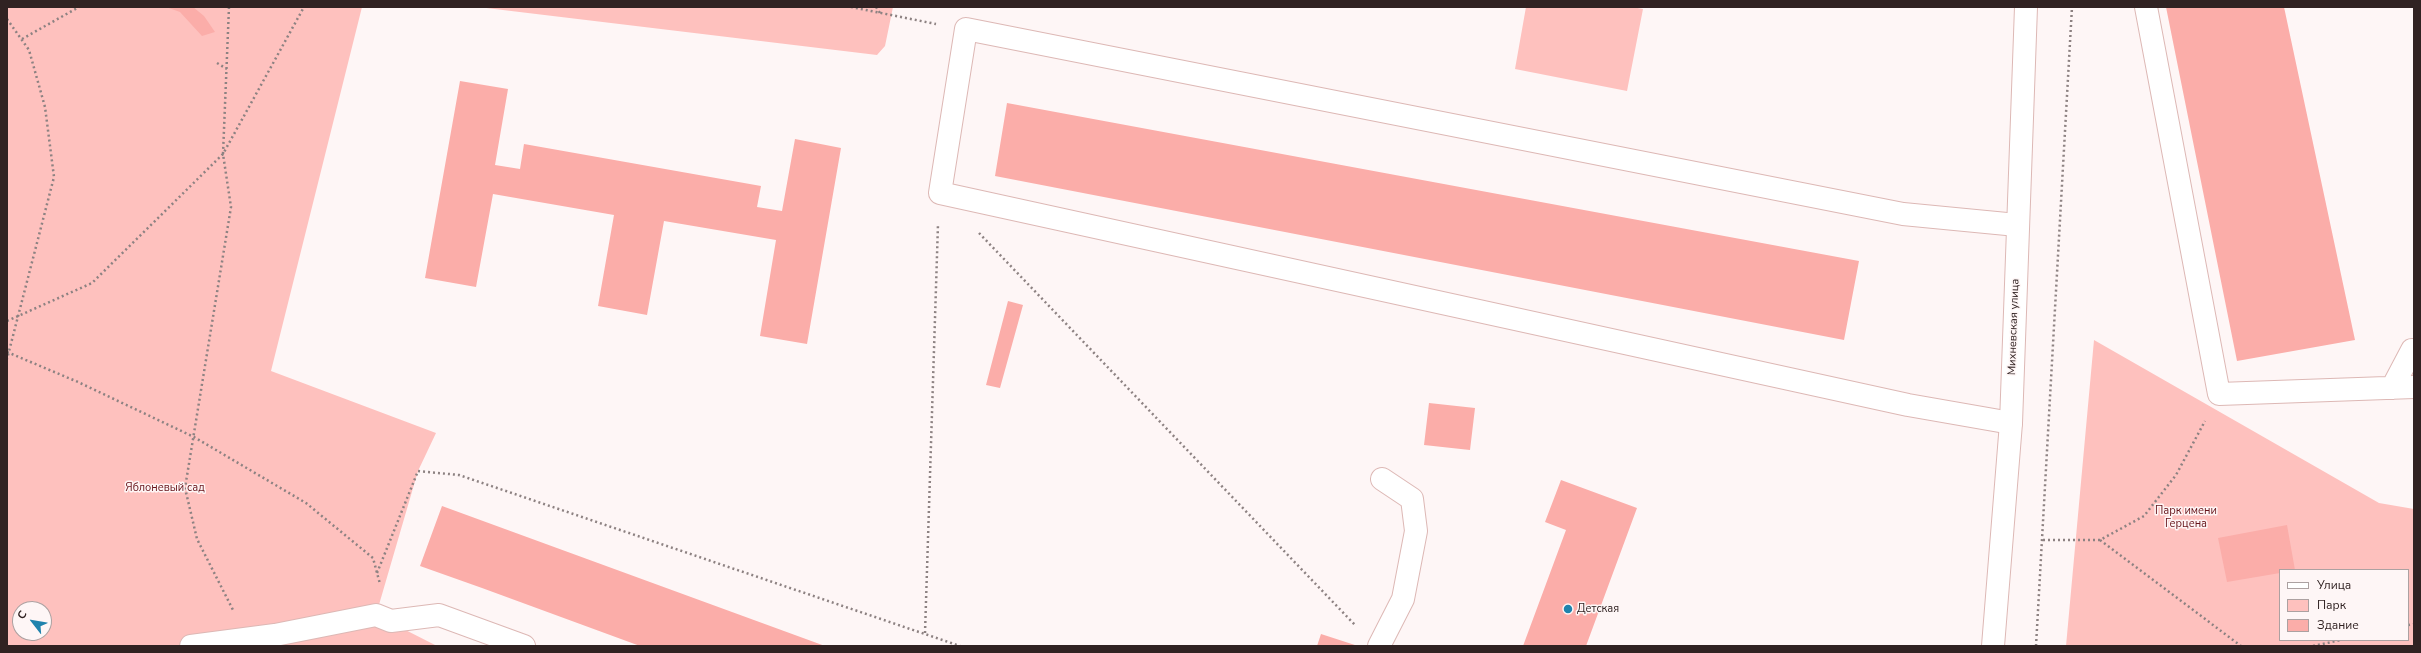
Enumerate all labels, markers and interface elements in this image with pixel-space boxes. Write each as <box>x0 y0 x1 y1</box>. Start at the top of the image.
street label: Михневская улица <box>2006 279 2022 375</box>
park label: Яблоневый сад <box>125 481 205 495</box>
park label: Парк имени Герцена <box>2155 504 2217 530</box>
legend <box>2279 569 2409 641</box>
text: Улица <box>2317 577 2351 593</box>
text: Парк <box>2317 597 2346 613</box>
north arrow <box>12 601 52 641</box>
place label: Детская <box>1577 602 1619 616</box>
marker: Детская <box>1562 603 1574 615</box>
text: С <box>14 608 30 622</box>
text: Здание <box>2317 617 2359 633</box>

